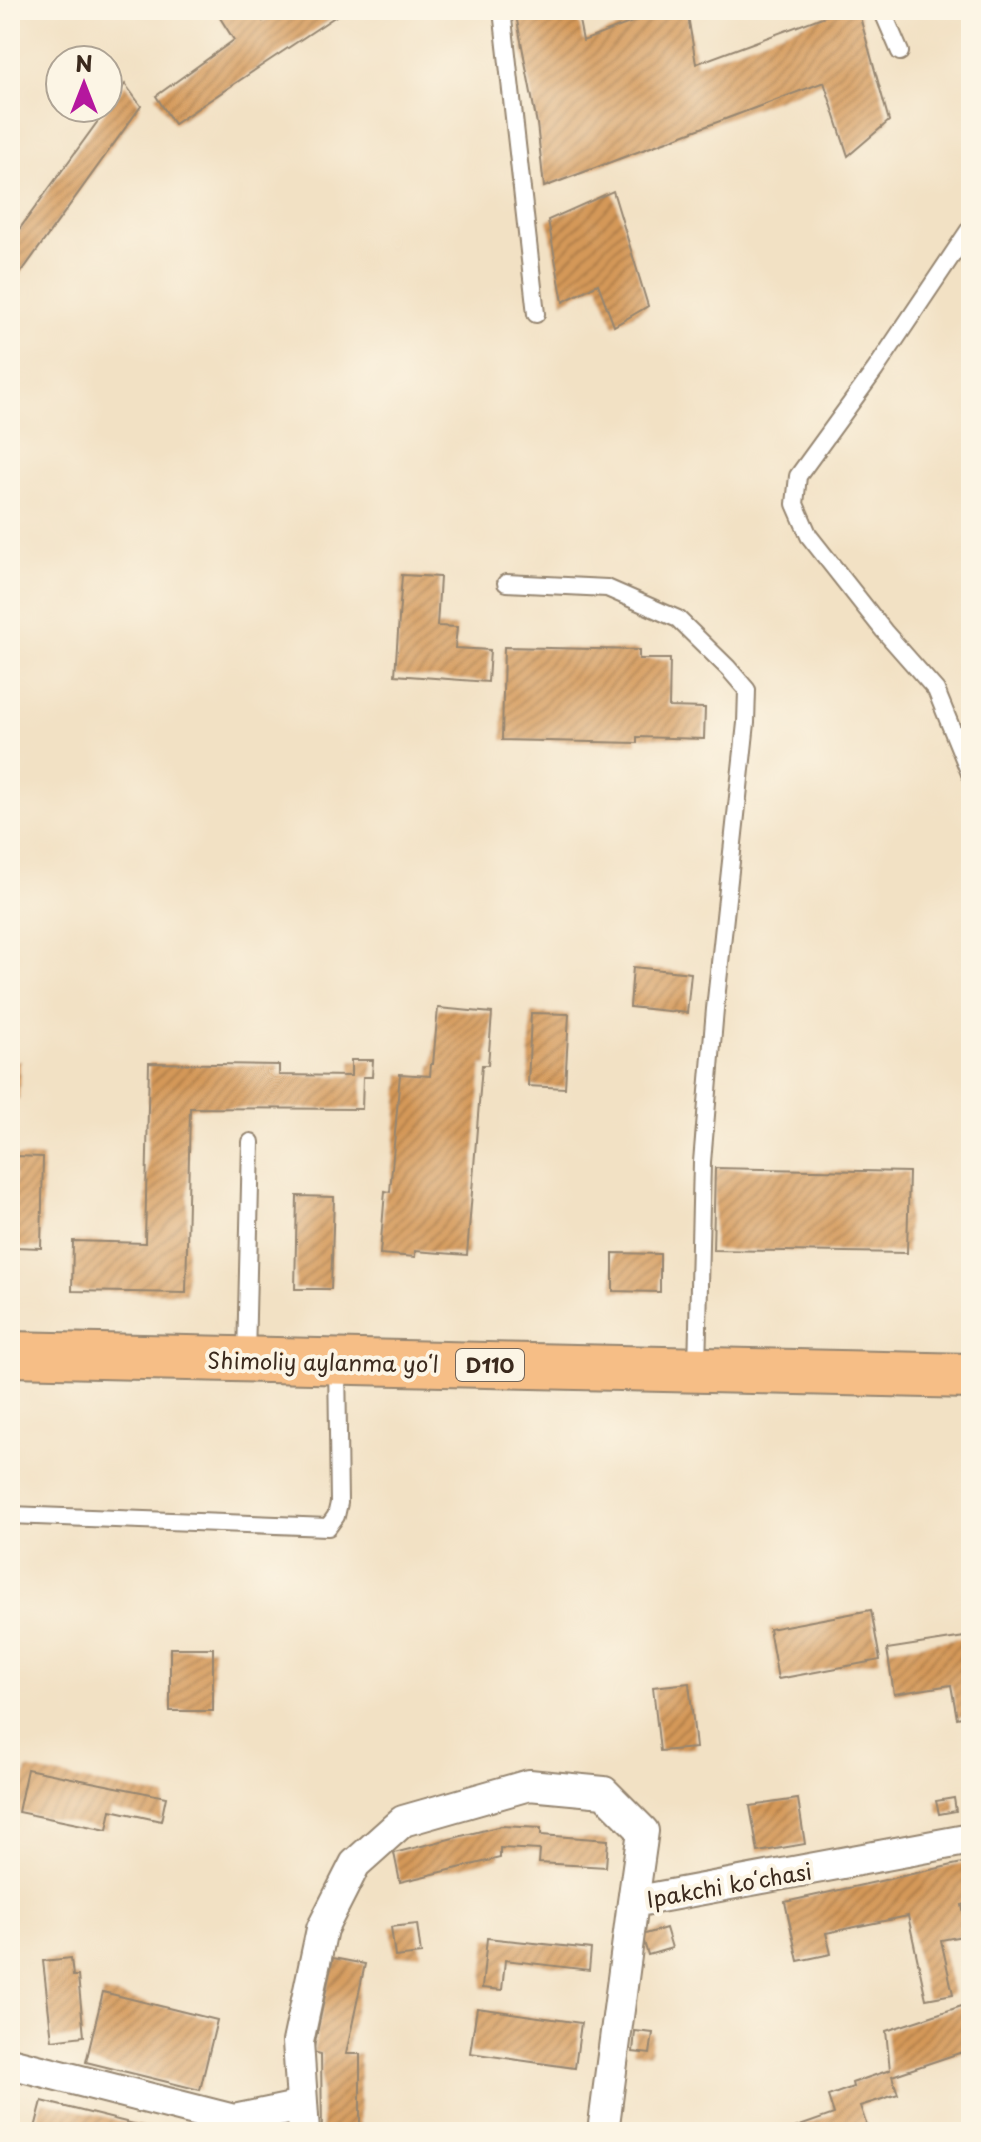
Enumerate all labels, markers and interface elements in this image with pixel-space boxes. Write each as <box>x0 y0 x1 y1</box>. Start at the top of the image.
north arrow <box>44 44 124 124</box>
text: N <box>75 46 93 79</box>
street label: Shimoliy aylanma yoʻl <box>207 1342 439 1380</box>
road number: D110 <box>456 1349 524 1381</box>
street label: Ipakchi koʻchasi <box>644 1853 814 1915</box>

